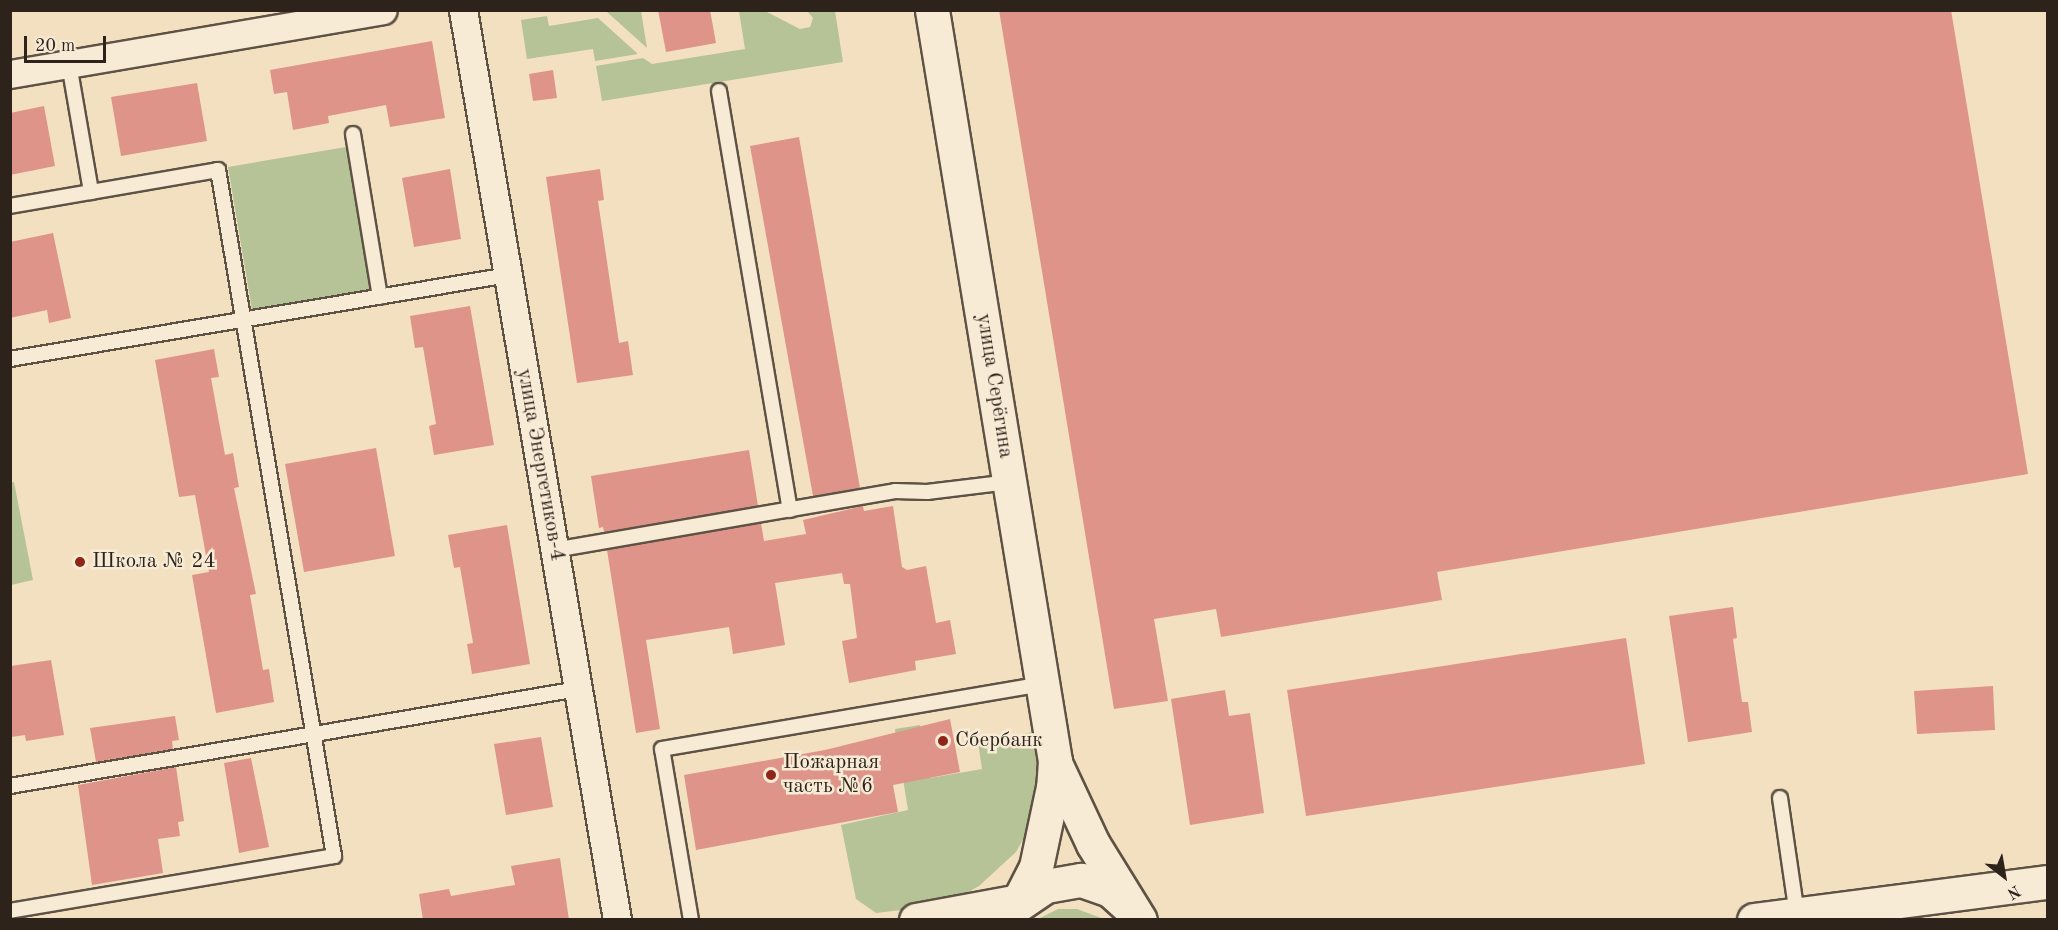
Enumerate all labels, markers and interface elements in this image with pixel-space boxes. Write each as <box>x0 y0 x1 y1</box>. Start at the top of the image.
scale bar <box>27 24 110 62</box>
text: 20 m <box>35 37 75 55</box>
street label: улица Серёгина <box>970 312 1018 460</box>
street label: улица Энергетиков-4 <box>511 367 569 563</box>
place label: Школа № 24 <box>92 549 216 575</box>
marker: Школа № 24 <box>73 555 87 569</box>
place label: Сбербанк <box>955 728 1043 754</box>
marker: Сбербанк <box>936 734 950 748</box>
place label: Пожарная часть №6 <box>783 750 879 800</box>
marker: Пожарная часть №6 <box>764 768 778 782</box>
north arrow <box>1974 846 2034 906</box>
text: N <box>2004 881 2023 901</box>

